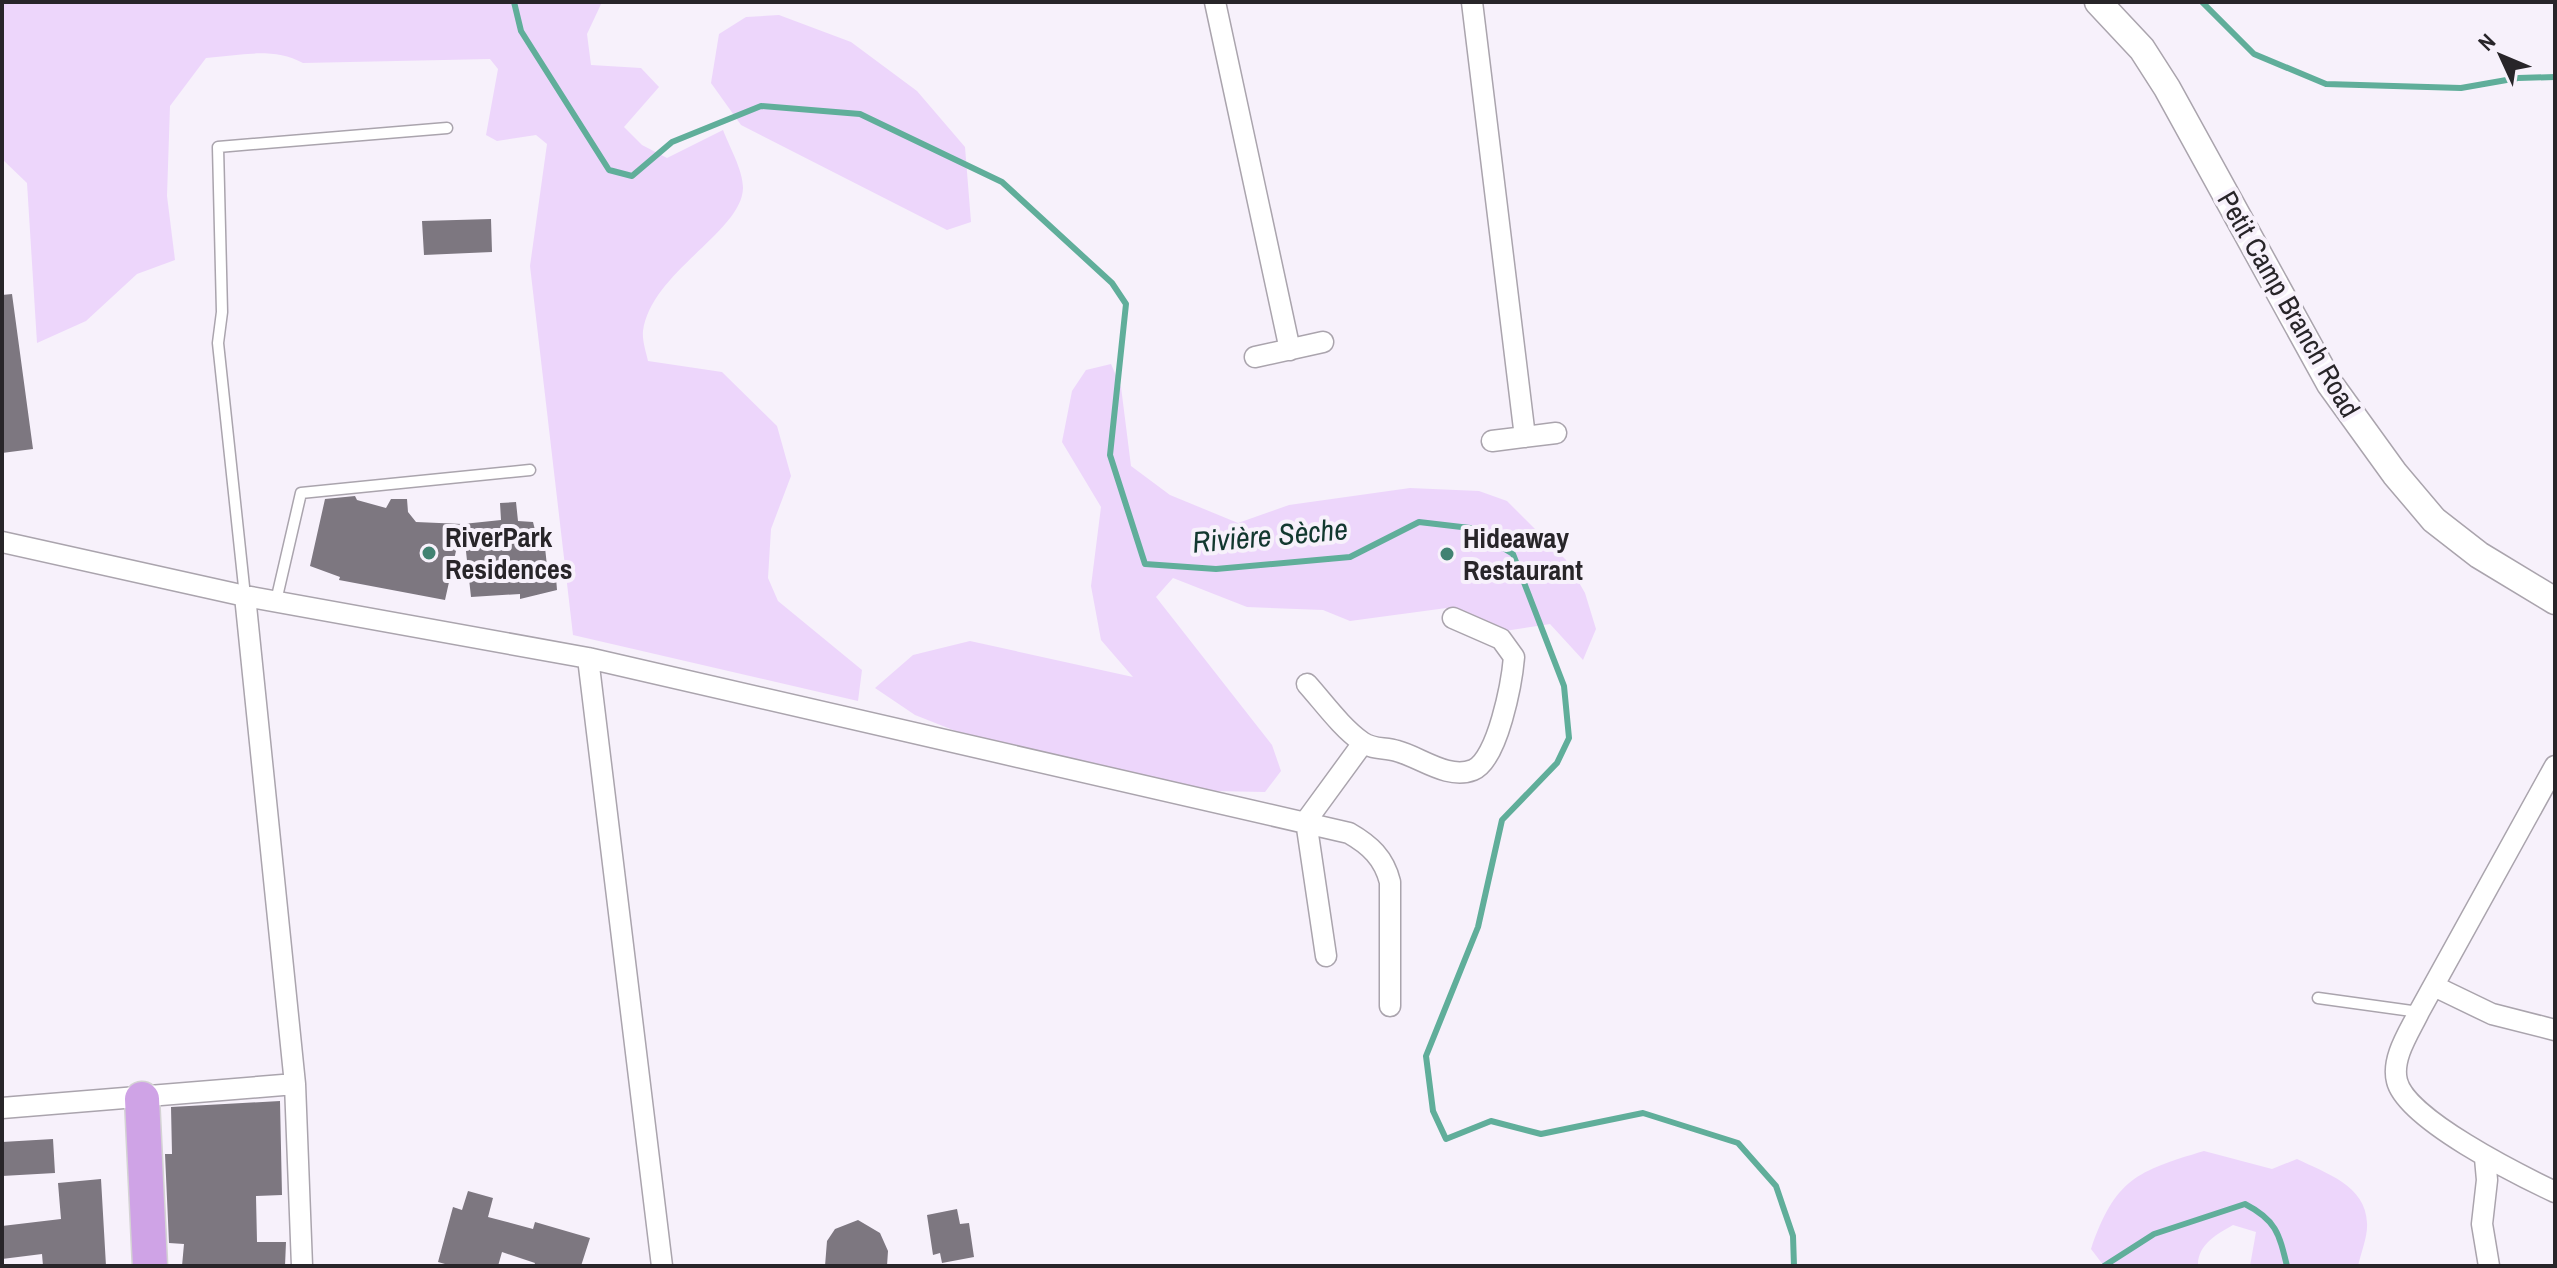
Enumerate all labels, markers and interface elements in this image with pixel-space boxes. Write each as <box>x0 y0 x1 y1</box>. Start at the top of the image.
north arrow <box>2461 16 2541 96</box>
text: N <box>2471 27 2502 57</box>
street label: Petit Camp Branch Road <box>2209 184 2369 424</box>
water label: Rivière Sèche <box>1191 508 1349 562</box>
place label: RiverPark Residences <box>445 518 573 588</box>
place label: Hideaway Restaurant <box>1463 519 1583 589</box>
marker: RiverPark Residences <box>420 544 438 562</box>
marker: Hideaway Restaurant <box>1438 545 1456 563</box>

